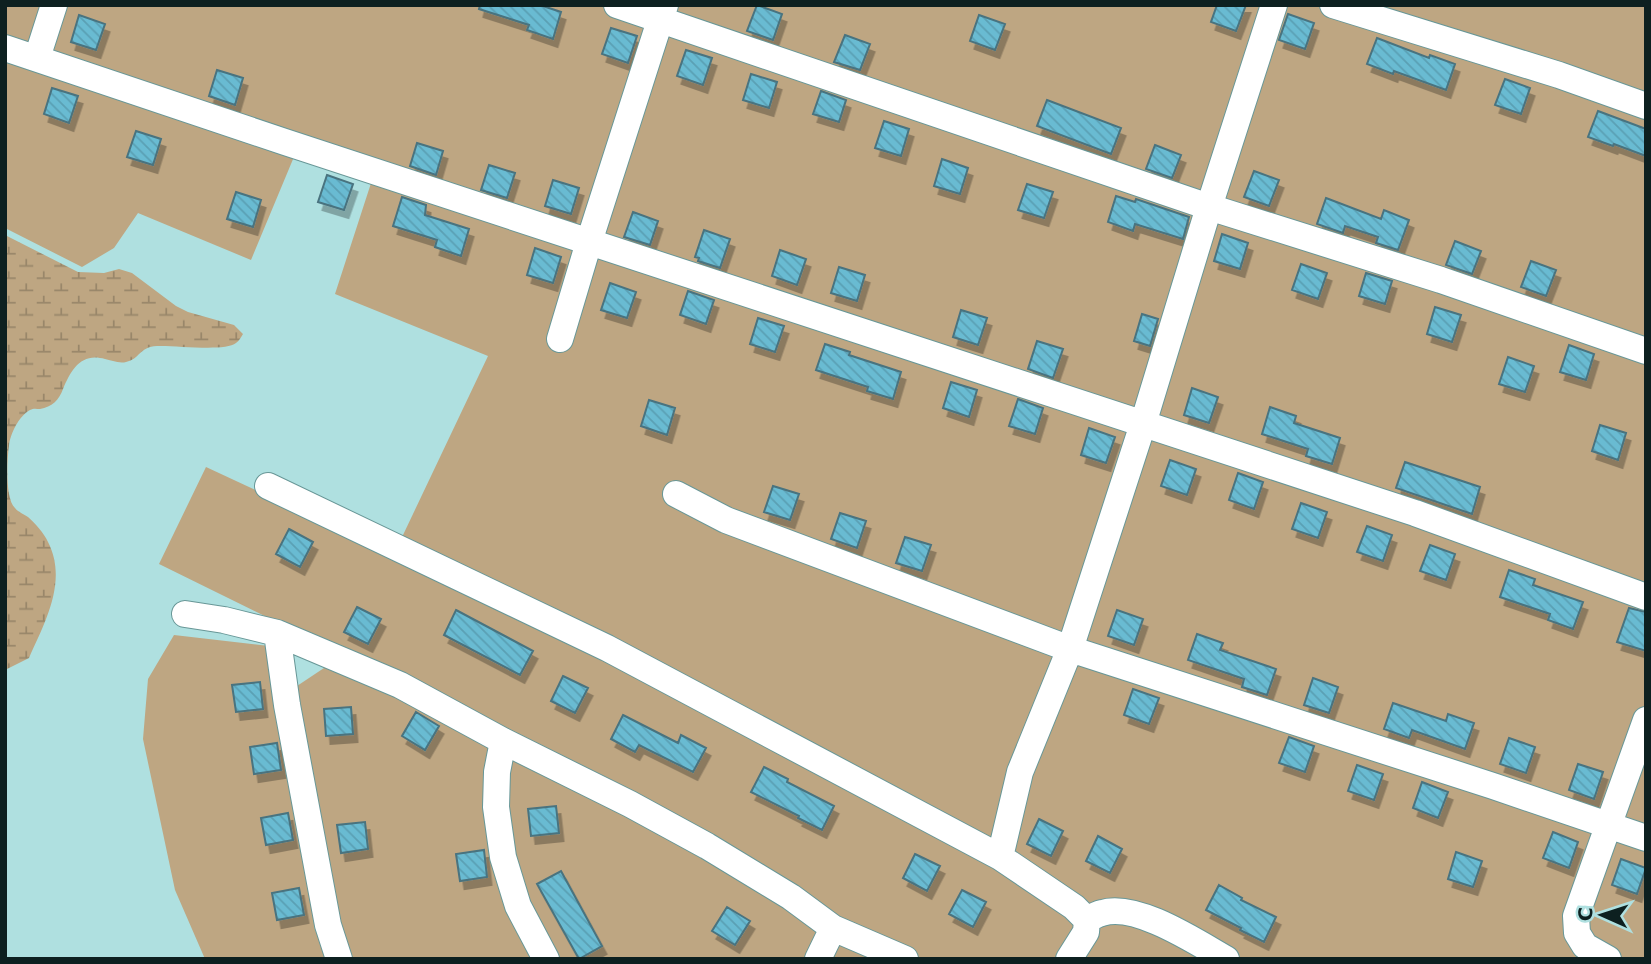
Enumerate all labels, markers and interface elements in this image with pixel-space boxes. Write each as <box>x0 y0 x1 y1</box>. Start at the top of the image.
north arrow <box>1567 880 1637 950</box>
text: С <box>1574 907 1596 922</box>

